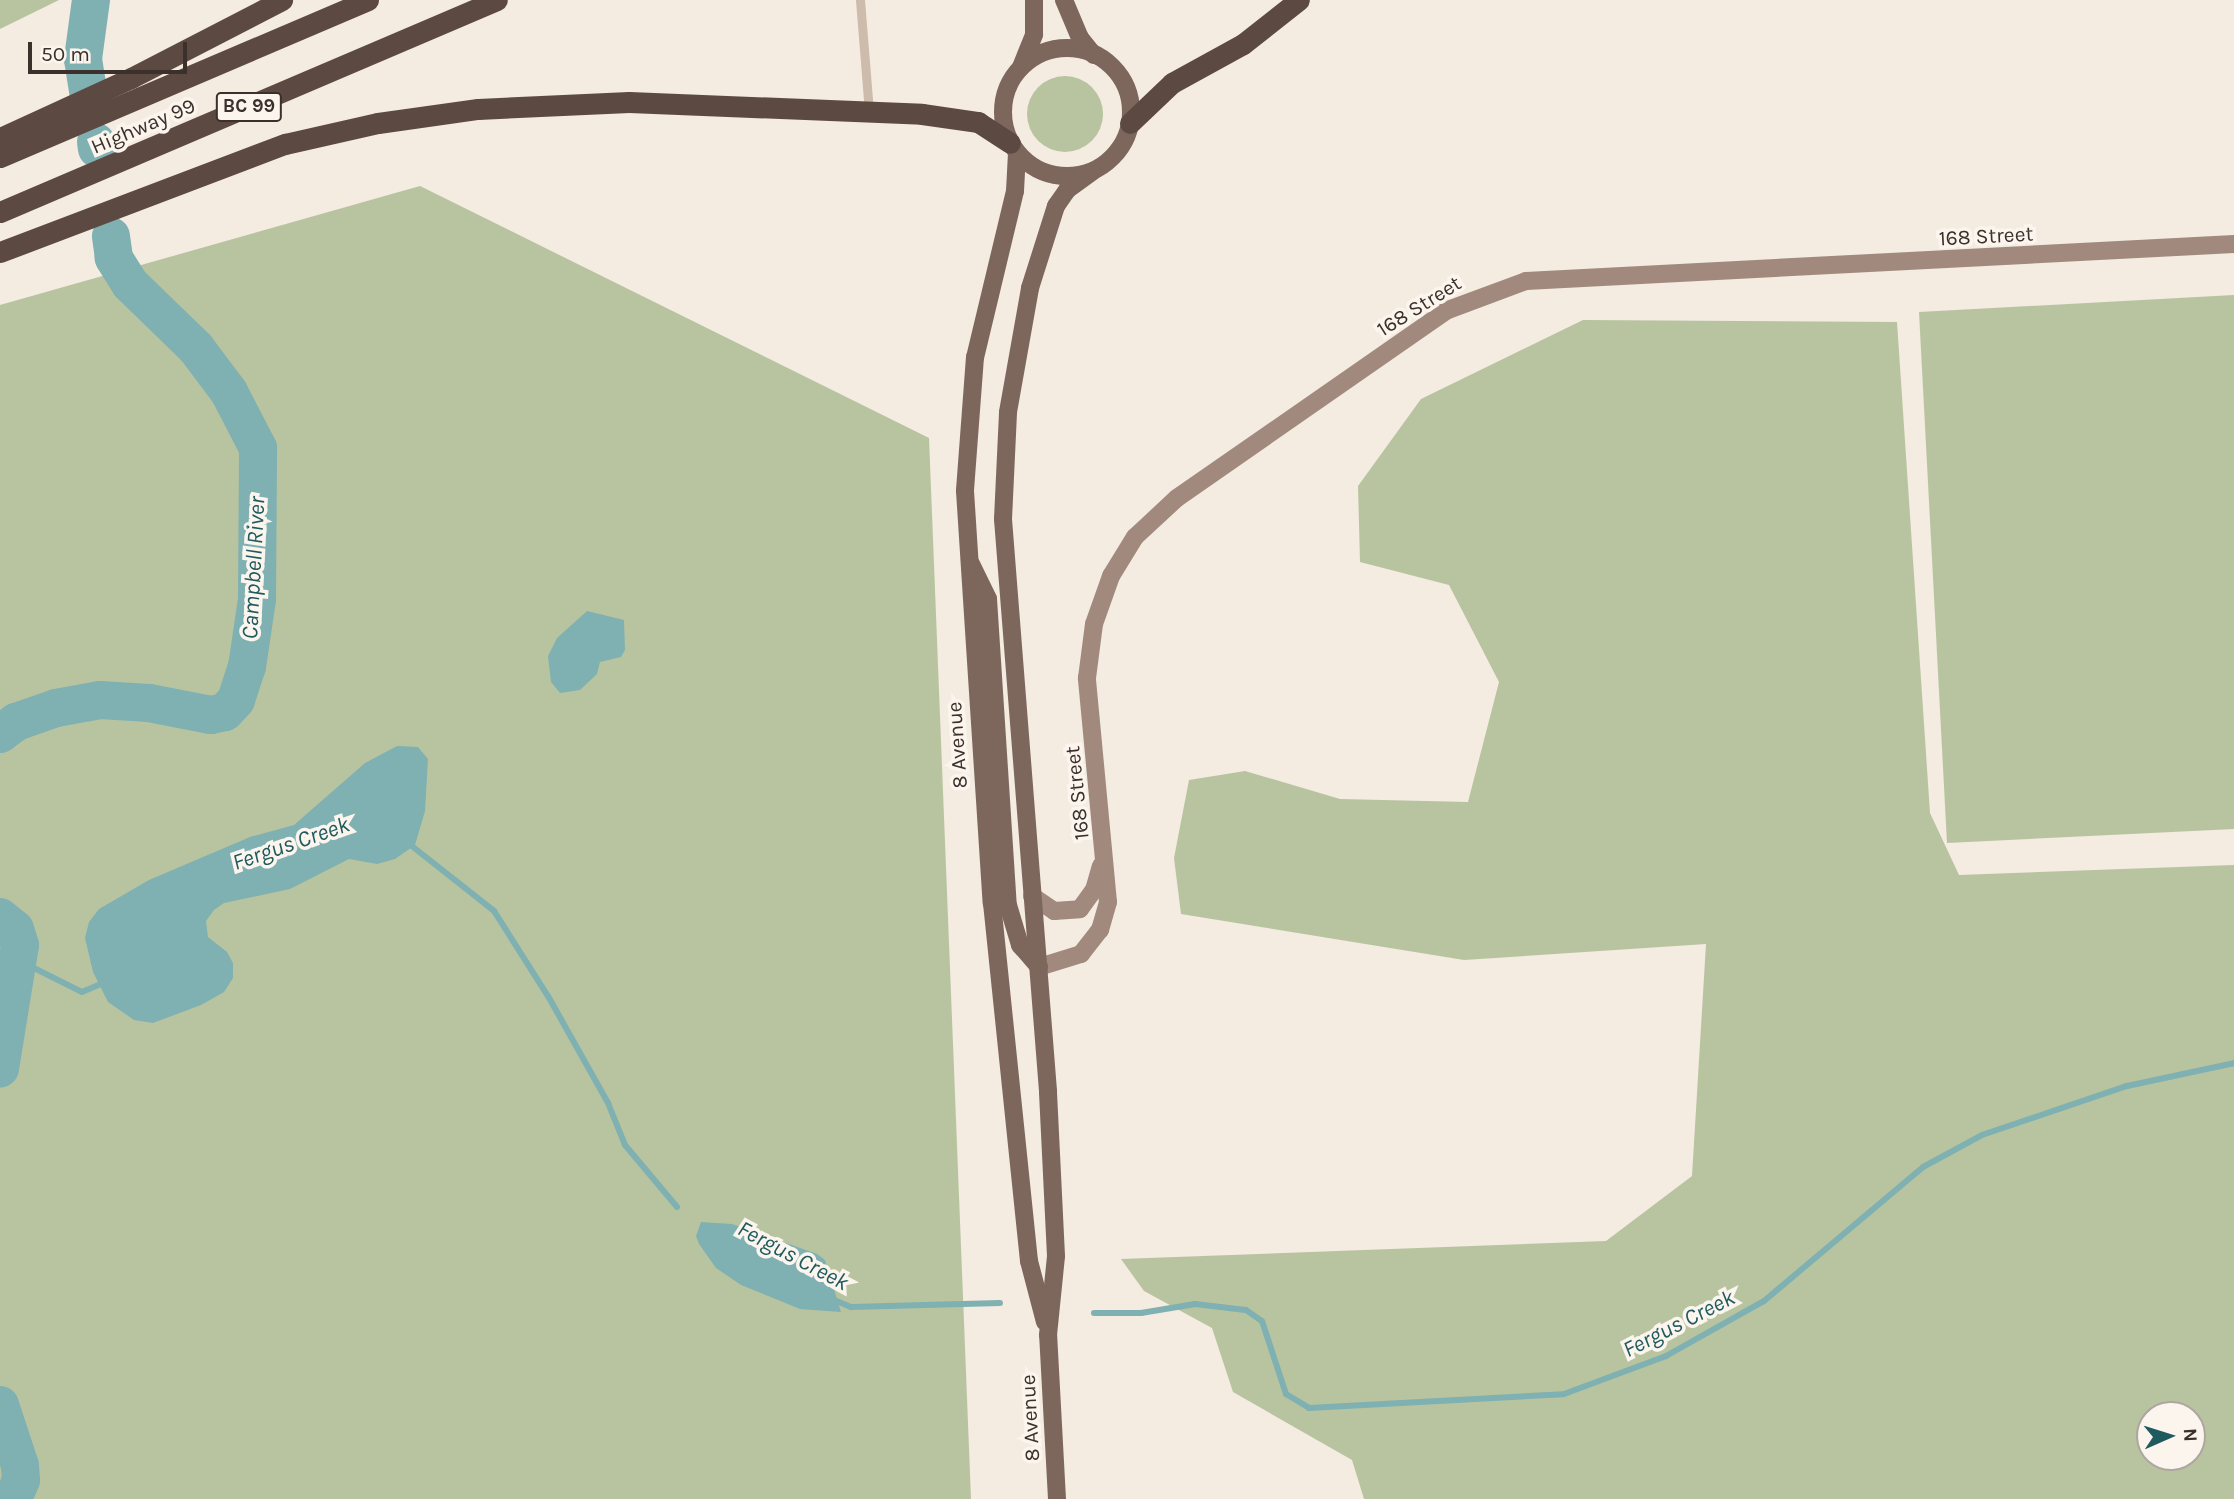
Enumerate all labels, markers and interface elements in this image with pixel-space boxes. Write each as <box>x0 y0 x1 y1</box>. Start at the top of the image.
scale bar <box>32 28 191 72</box>
text: 50 m <box>41 42 90 66</box>
road number: BC 99 <box>216 92 282 122</box>
street label: Highway 99 <box>87 93 199 159</box>
street label: 168 Street <box>1938 221 2034 251</box>
street label: 168 Street <box>1372 270 1466 342</box>
water label: Campbell River <box>236 496 272 640</box>
street label: 8 Avenue <box>941 701 973 789</box>
street label: 168 Street <box>1060 745 1094 841</box>
water label: Fergus Creek <box>229 811 353 877</box>
water label: Fergus Creek <box>733 1215 853 1297</box>
water label: Fergus Creek <box>1618 1284 1740 1364</box>
street label: 8 Avenue <box>1015 1374 1045 1462</box>
north arrow <box>2136 1401 2206 1471</box>
text: N <box>2179 1428 2201 1442</box>

